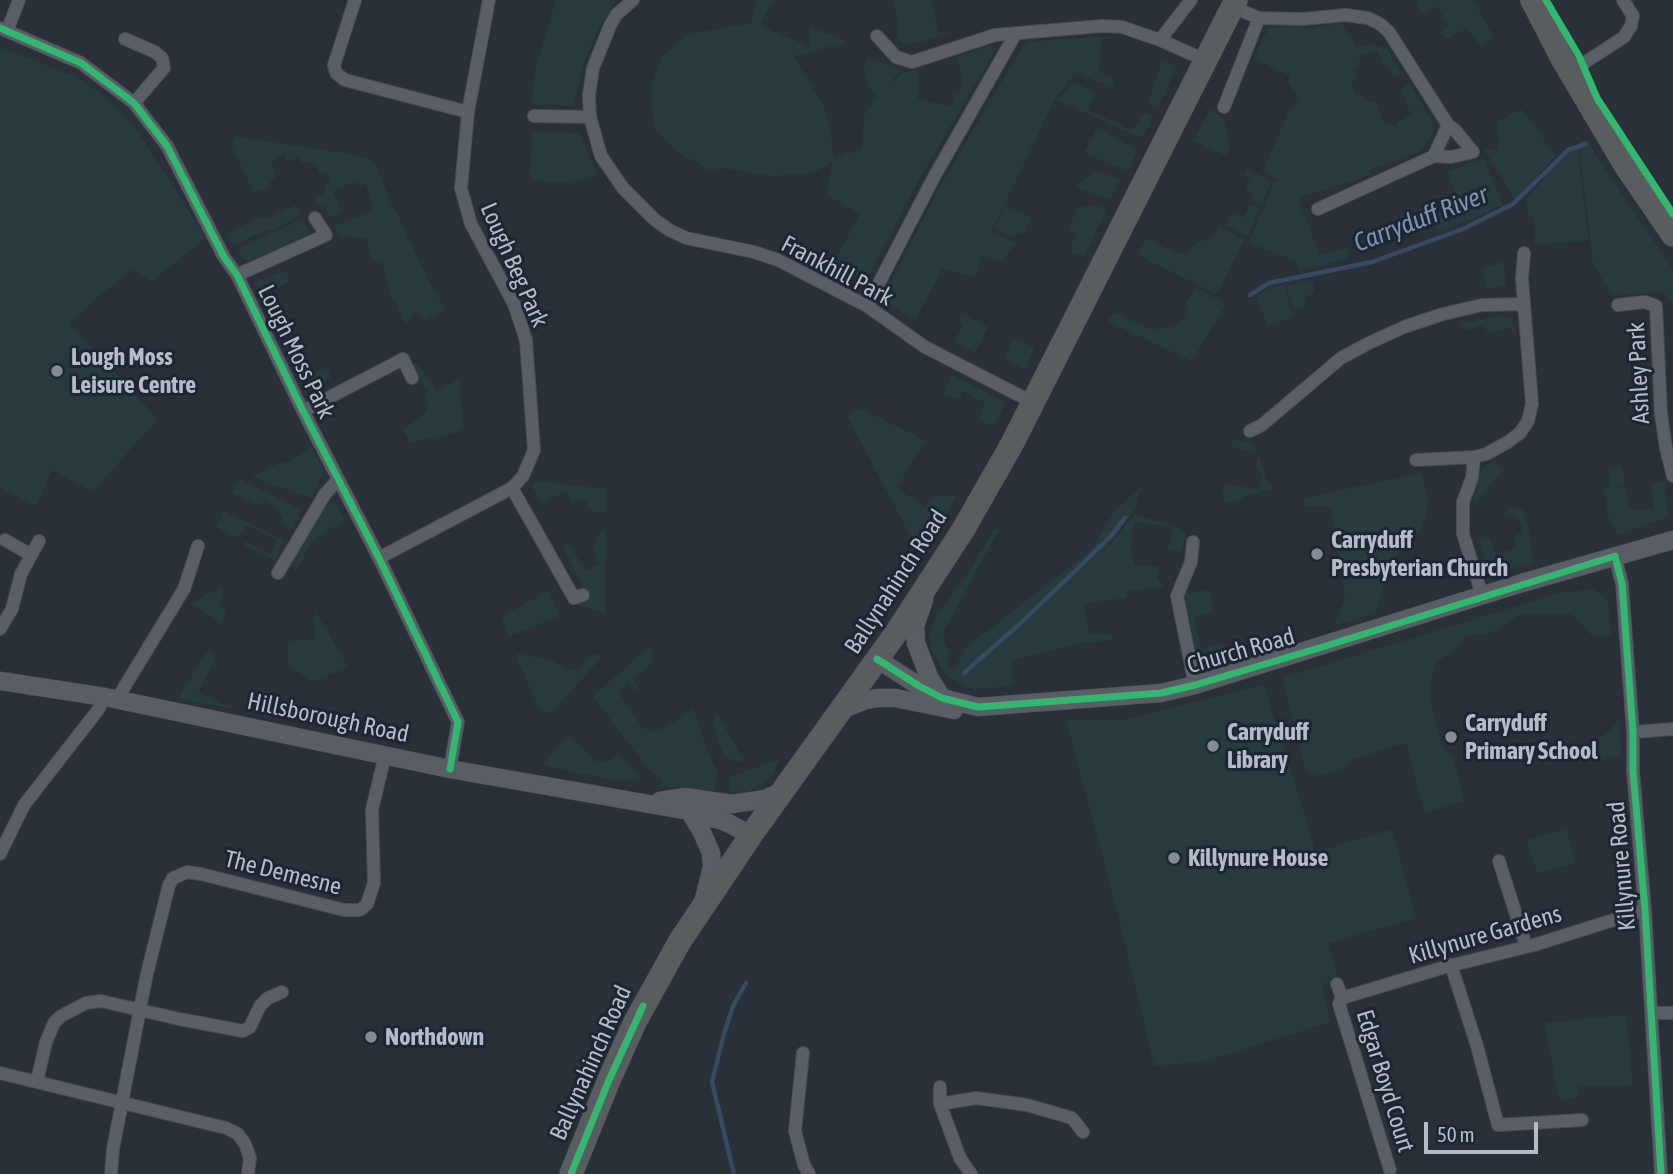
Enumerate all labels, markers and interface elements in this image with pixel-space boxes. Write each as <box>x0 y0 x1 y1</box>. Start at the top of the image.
water label: Carryduff River <box>1350 179 1492 259</box>
street label: Lough Beg Park <box>474 198 554 332</box>
street label: Frankhill Park <box>776 230 898 312</box>
street label: Lough Moss Park <box>251 280 341 424</box>
street label: Ashley Park <box>1622 321 1656 425</box>
place label: Lough Moss Leisure Centre <box>71 343 196 399</box>
marker: Lough Moss Leisure Centre <box>49 363 65 379</box>
street label: Ballynahinch Road <box>839 504 953 660</box>
place label: Carryduff Presbyterian Church <box>1331 526 1508 582</box>
marker: Carryduff Presbyterian Church <box>1309 546 1325 562</box>
street label: Church Road <box>1184 622 1298 680</box>
street label: Hillsborough Road <box>245 687 411 749</box>
place label: Carryduff Primary School <box>1465 709 1598 765</box>
place label: Carryduff Library <box>1227 718 1309 774</box>
marker: Carryduff Primary School <box>1443 729 1459 745</box>
marker: Carryduff Library <box>1205 738 1221 754</box>
street label: Killynure Road <box>1602 800 1642 932</box>
place label: Killynure House <box>1188 844 1328 872</box>
street label: The Demesne <box>222 845 344 901</box>
marker: Killynure House <box>1166 850 1182 866</box>
street label: Killynure Gardens <box>1405 899 1565 971</box>
street label: Ballynahinch Road <box>544 981 638 1145</box>
street label: Edgar Boyd Court <box>1350 1006 1420 1156</box>
place label: Northdown <box>385 1023 484 1051</box>
marker: Northdown <box>363 1029 379 1045</box>
scale bar <box>1428 1108 1542 1152</box>
text: 50 m <box>1437 1122 1475 1146</box>

